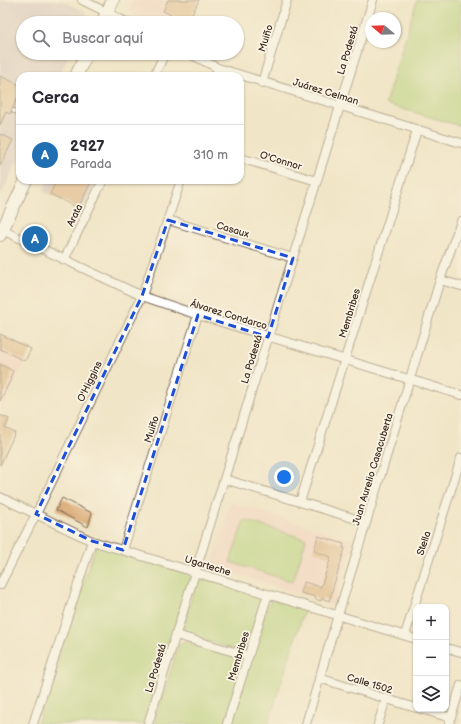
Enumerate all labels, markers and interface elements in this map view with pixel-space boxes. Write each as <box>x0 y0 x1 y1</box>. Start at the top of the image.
north arrow <box>365 12 401 48</box>
search box <box>16 16 244 60</box>
street label: Muiño <box>256 23 276 53</box>
street label: La Podestá <box>335 24 361 76</box>
icon: search <box>30 27 52 49</box>
text: Buscar aquí <box>62 29 143 48</box>
street label: Juárez Celman <box>291 76 360 108</box>
text: Cerca <box>32 88 79 108</box>
text: 2927 <box>70 137 105 156</box>
text: A <box>41 147 49 163</box>
text: 310 m <box>193 147 228 163</box>
street label: O'Connor <box>258 149 303 173</box>
text: Parada <box>70 156 112 172</box>
street label: Arata <box>64 202 86 229</box>
street label: Casaux <box>215 219 251 241</box>
pin: A <box>22 224 48 254</box>
street label: Membribes <box>337 287 363 339</box>
street label: Álvarez Condarco <box>189 298 269 332</box>
street label: La Podestá <box>239 333 265 385</box>
street label: O'Higgins <box>75 359 105 404</box>
street label: Juan Aurelio Casacuberta <box>350 411 396 527</box>
street label: Muiño <box>142 414 162 444</box>
your location <box>274 467 294 487</box>
street label: Stella <box>414 529 434 557</box>
street label: Ugarteche <box>183 553 232 579</box>
map controls <box>413 604 449 712</box>
button: + <box>413 604 449 640</box>
street label: Membribes <box>226 630 252 682</box>
button: − <box>413 640 449 676</box>
street label: La Podestá <box>143 642 169 694</box>
street label: Calle 1502 <box>345 671 394 697</box>
button: layers <box>413 676 449 712</box>

